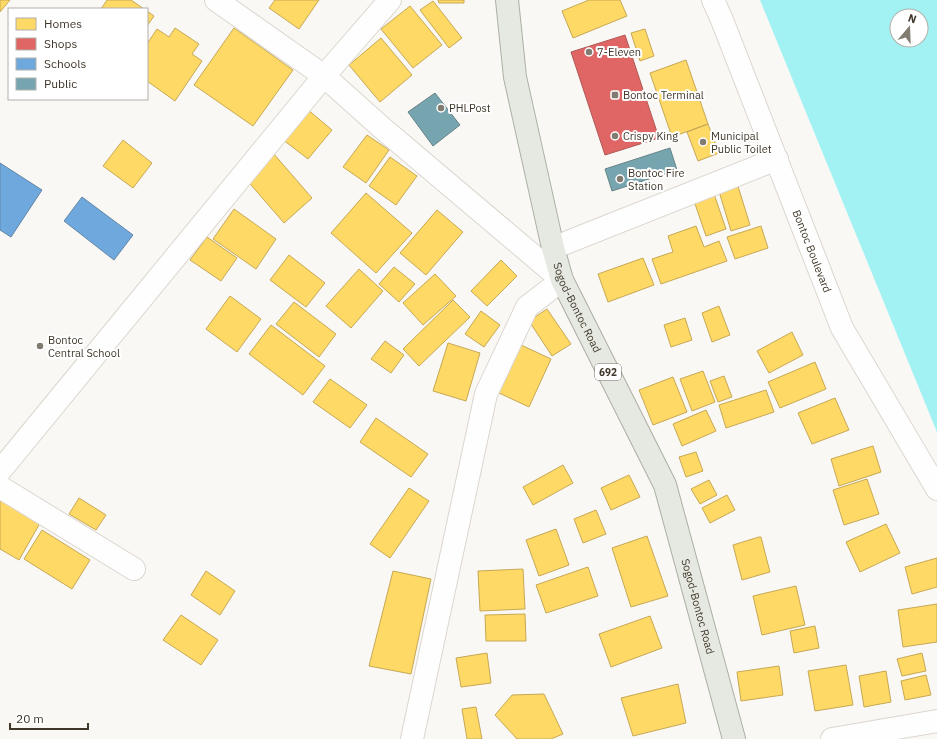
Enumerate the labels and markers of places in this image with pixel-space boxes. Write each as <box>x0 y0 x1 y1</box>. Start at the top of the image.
place label: 7-Eleven <box>597 45 641 59</box>
marker: 7-Eleven <box>584 47 594 57</box>
place label: Bontoc Terminal <box>623 88 704 102</box>
marker: Bontoc Terminal <box>610 90 620 100</box>
place label: PHLPost <box>449 101 491 115</box>
marker: PHLPost <box>436 103 446 113</box>
place label: Crispy King <box>623 129 678 143</box>
place label: Municipal Public Toilet <box>711 129 772 156</box>
marker: Crispy King <box>610 131 620 141</box>
marker: Municipal Public Toilet <box>698 137 708 147</box>
place label: Bontoc Fire Station <box>628 166 685 193</box>
marker: Bontoc Fire Station <box>615 174 625 184</box>
place label: Bontoc Central School <box>48 333 120 360</box>
marker: Bontoc Central School <box>35 341 45 351</box>

